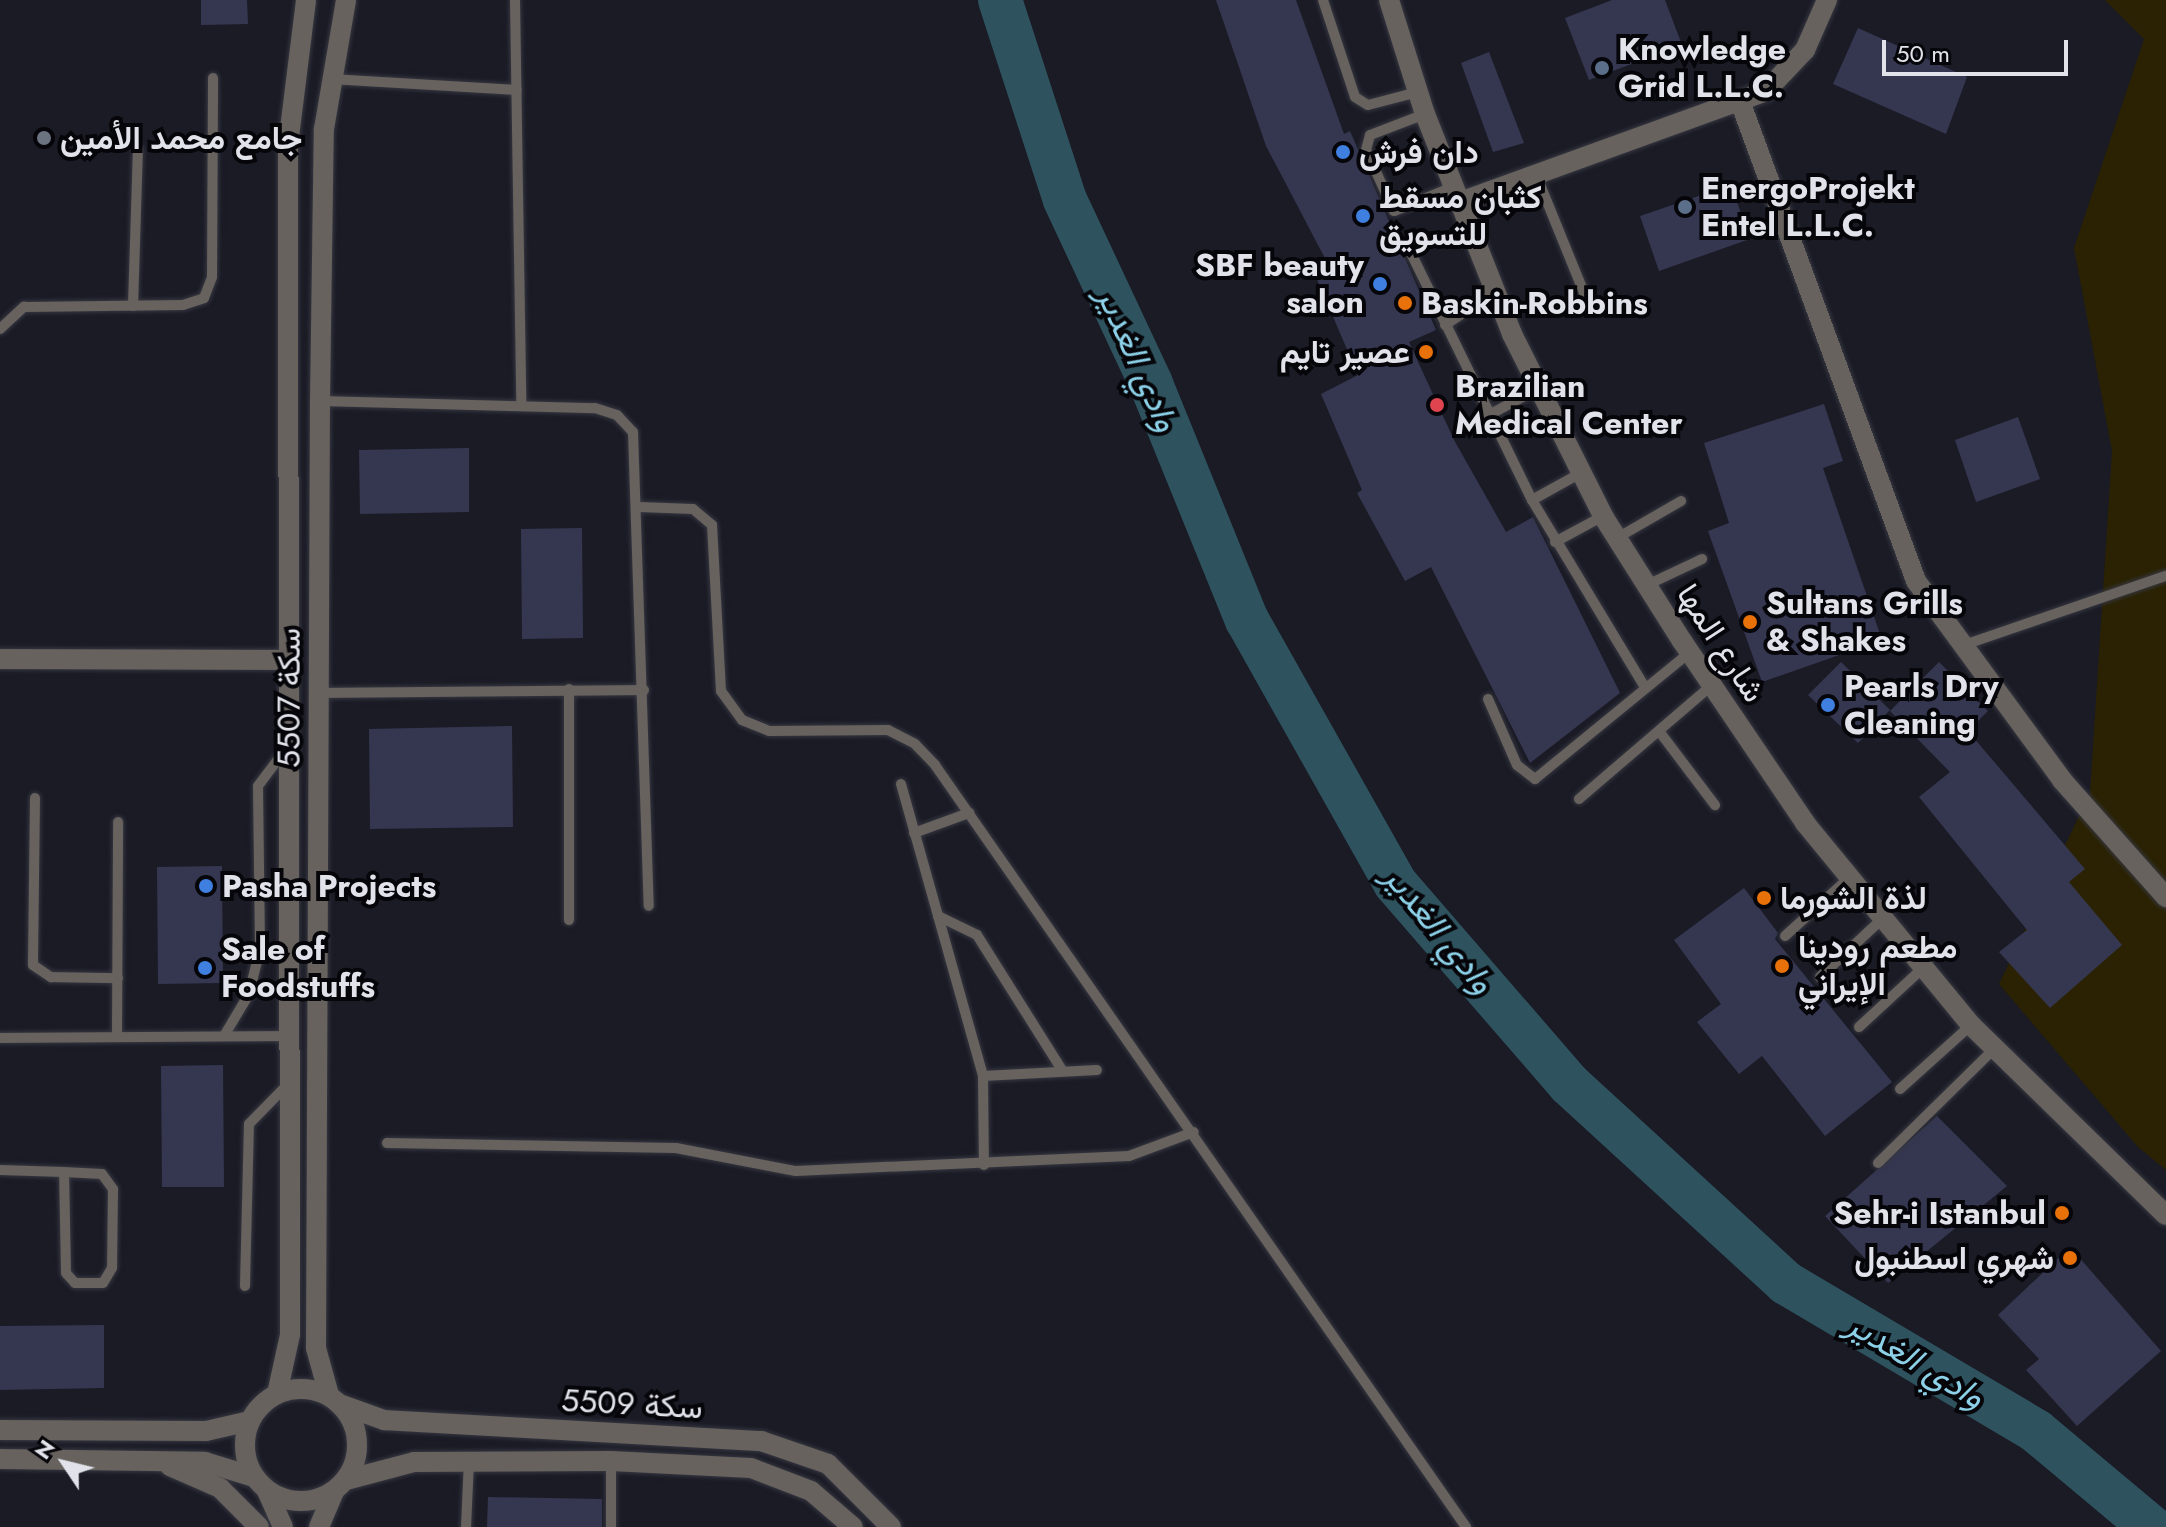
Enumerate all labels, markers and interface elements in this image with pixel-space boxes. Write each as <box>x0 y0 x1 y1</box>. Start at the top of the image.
scale bar <box>1886 24 2072 74</box>
place label: Knowledge Grid L.L.C. <box>1618 31 1786 106</box>
text: 50 m <box>1896 36 1950 71</box>
marker: Knowledge Grid L.L.C. <box>1593 59 1611 77</box>
place label: جامع محمد الأمين <box>60 119 302 157</box>
marker: جامع محمد الأمين <box>35 129 53 147</box>
place label: دان فرش <box>1359 133 1479 171</box>
marker: دان فرش <box>1334 143 1352 161</box>
place label: EnergoProjekt Entel L.L.C. <box>1701 170 1915 245</box>
place label: كثبان مسقط للتسويق <box>1379 179 1542 254</box>
marker: EnergoProjekt Entel L.L.C. <box>1676 198 1694 216</box>
marker: كثبان مسقط للتسويق <box>1354 207 1372 225</box>
place label: SBF beauty salon <box>1195 247 1364 322</box>
marker: SBF beauty salon <box>1371 275 1389 293</box>
water label: وادي الغدير <box>1088 281 1188 437</box>
place label: Baskin-Robbins <box>1421 284 1648 322</box>
marker: Baskin-Robbins <box>1396 294 1414 312</box>
place label: عصير تايم <box>1280 333 1410 371</box>
marker: عصير تايم <box>1417 343 1435 361</box>
place label: Brazilian Medical Center <box>1455 368 1683 443</box>
marker: Brazilian Medical Center <box>1426 394 1448 416</box>
street label: شارع المها <box>1669 577 1773 709</box>
place label: Sultans Grills & Shakes <box>1766 585 1963 660</box>
marker: Sultans Grills & Shakes <box>1741 613 1759 631</box>
street label: سكة 5507 <box>270 628 308 768</box>
place label: Pearls Dry Cleaning <box>1844 668 1999 743</box>
marker: Pearls Dry Cleaning <box>1819 696 1837 714</box>
water label: وادي الغدير <box>1375 856 1503 1002</box>
place label: Pasha Projects <box>222 867 436 905</box>
marker: Pasha Projects <box>197 877 215 895</box>
place label: لذة الشورما <box>1780 879 1927 917</box>
marker: لذة الشورما <box>1755 889 1773 907</box>
place label: مطعم رودينا الإيراني <box>1798 929 1957 1004</box>
place label: Sale of Foodstuffs <box>221 931 375 1006</box>
marker: مطعم رودينا الإيراني <box>1773 957 1791 975</box>
marker: Sale of Foodstuffs <box>196 959 214 977</box>
place label: Sehr-i Istanbul <box>1833 1194 2046 1232</box>
marker: Sehr-i Istanbul <box>2053 1204 2071 1222</box>
place label: شهري اسطنبول <box>1854 1239 2054 1277</box>
marker: شهري اسطنبول <box>2061 1249 2079 1267</box>
water label: وادي الغدير <box>1840 1303 1992 1417</box>
street label: سكة 5509 <box>560 1381 704 1427</box>
north arrow <box>24 1423 104 1503</box>
text: N <box>26 1433 62 1466</box>

